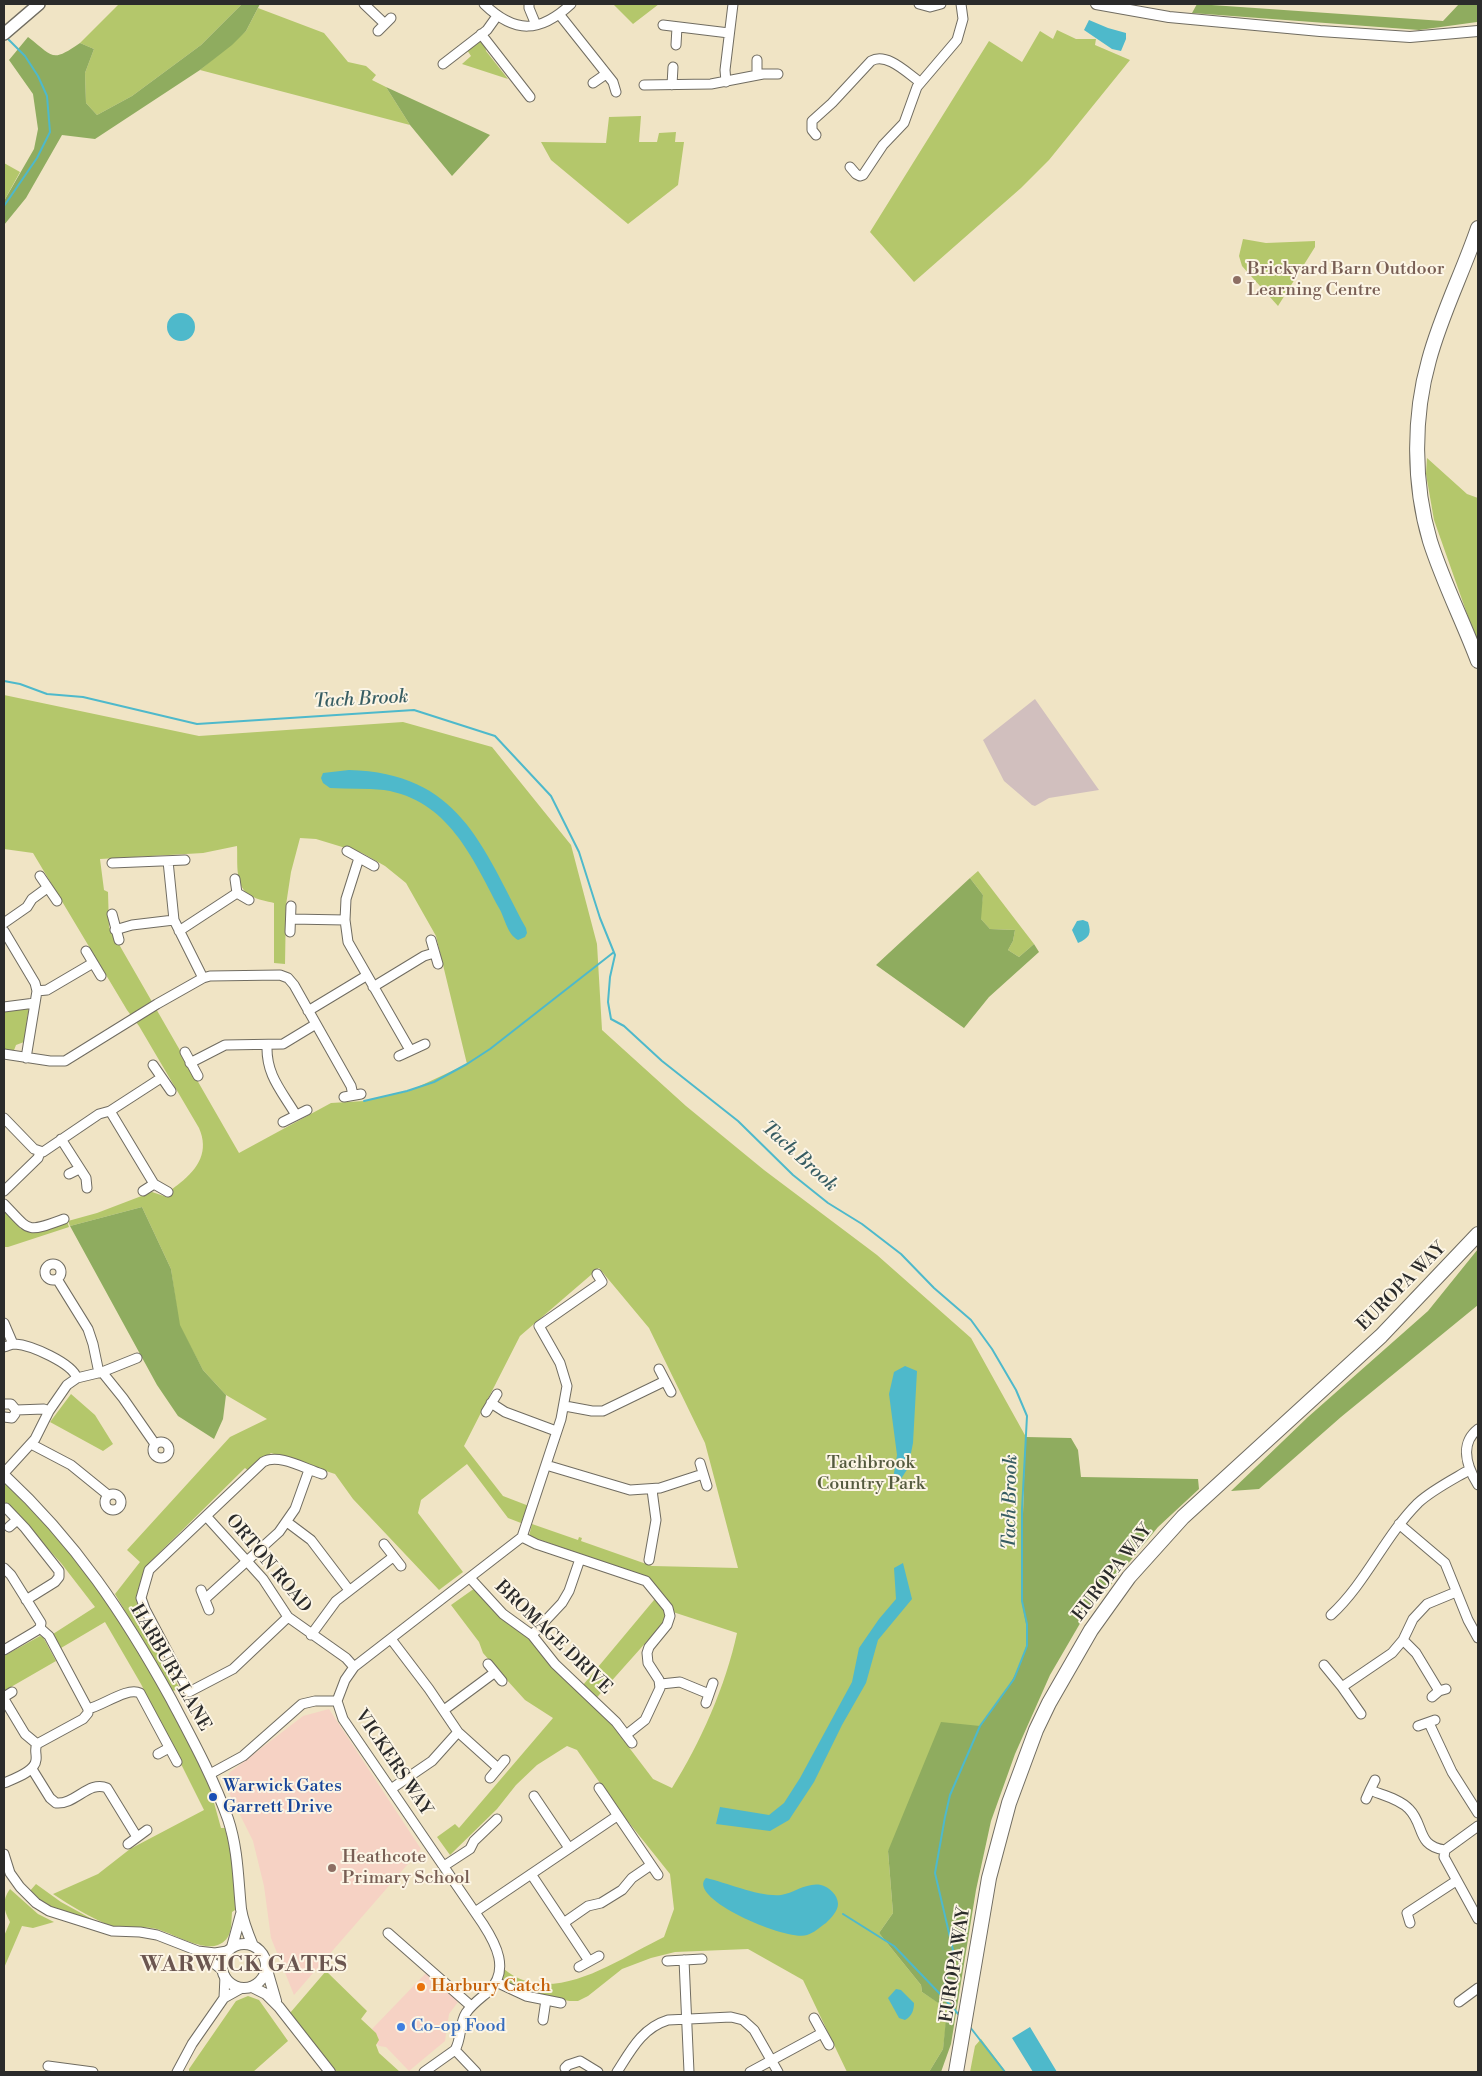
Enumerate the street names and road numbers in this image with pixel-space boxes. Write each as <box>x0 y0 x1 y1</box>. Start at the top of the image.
street label: EUROPA WAY <box>1353 1238 1451 1336</box>
street label: ORTON ROAD <box>221 1510 315 1618</box>
street label: EUROPA WAY <box>1069 1520 1157 1626</box>
street label: BROMAGE DRIVE <box>490 1577 616 1699</box>
street label: HARBURY LANE <box>125 1601 215 1735</box>
street label: VICKERS WAY <box>350 1706 436 1820</box>
street label: EUROPA WAY <box>936 1906 976 2024</box>

